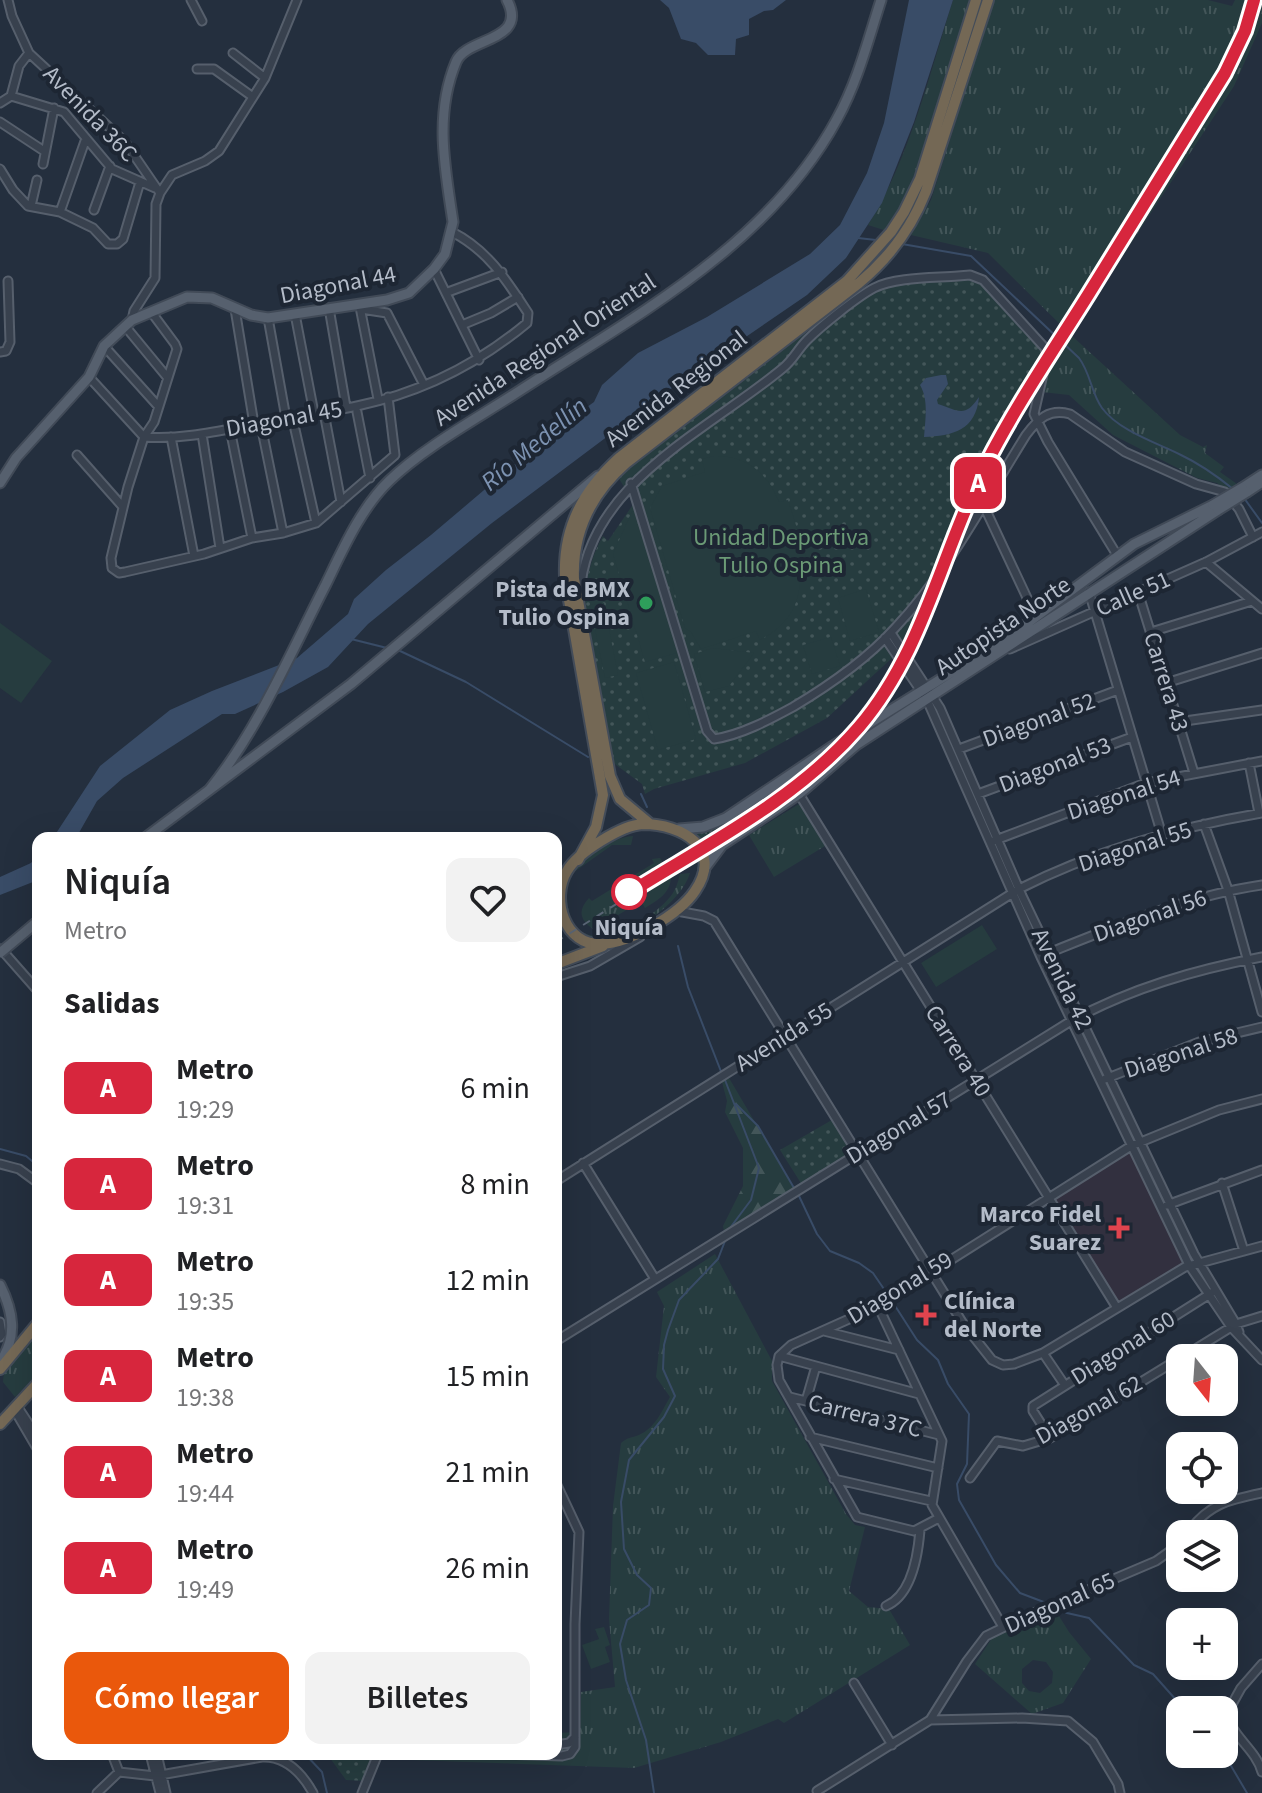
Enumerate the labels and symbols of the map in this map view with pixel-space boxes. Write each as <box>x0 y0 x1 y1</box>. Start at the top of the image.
street label: Avenida 36C <box>35 58 145 170</box>
street label: Diagonal 44 <box>277 257 399 313</box>
street label: Avenida Regional Oriental <box>427 265 663 435</box>
street label: Avenida Regional <box>597 322 755 456</box>
water label: Río Medellín <box>473 388 595 500</box>
street label: Diagonal 45 <box>223 392 345 446</box>
line badge: A <box>952 457 1004 509</box>
park label: Unidad Deportiva Tulio Ospina <box>693 520 869 583</box>
street label: Calle 51 <box>1090 562 1176 626</box>
street label: Autopista Norte <box>928 568 1078 684</box>
place label: Pista de BMX Tulio Ospina <box>495 572 630 635</box>
marker: Pista de BMX Tulio Ospina <box>637 594 655 612</box>
street label: Carrera 43 <box>1134 628 1198 736</box>
street label: Diagonal 52 <box>978 683 1100 757</box>
street label: Diagonal 53 <box>994 728 1116 802</box>
street label: Diagonal 54 <box>1063 760 1185 830</box>
street label: Diagonal 55 <box>1074 812 1196 882</box>
marker: Niquía <box>612 875 646 909</box>
street label: Diagonal 56 <box>1089 880 1211 952</box>
place label: Niquía <box>594 910 664 945</box>
street label: Avenida 42 <box>1022 922 1102 1036</box>
street label: Avenida 55 <box>729 993 839 1081</box>
street label: Carrera 40 <box>916 998 1000 1104</box>
street label: Diagonal 58 <box>1120 1018 1242 1088</box>
street label: Diagonal 57 <box>840 1083 958 1173</box>
place label: Marco Fidel Suarez <box>980 1197 1101 1260</box>
marker: Marco Fidel Suarez <box>1108 1217 1130 1239</box>
street label: Diagonal 59 <box>841 1243 959 1333</box>
place label: Clínica del Norte <box>944 1284 1042 1347</box>
street label: Diagonal 60 <box>1064 1302 1182 1394</box>
marker: Clínica del Norte <box>915 1304 937 1326</box>
north arrow <box>1166 1344 1238 1416</box>
street label: Diagonal 62 <box>1029 1366 1149 1454</box>
street label: Carrera 37C <box>804 1385 926 1447</box>
street label: Diagonal 65 <box>999 1563 1121 1643</box>

